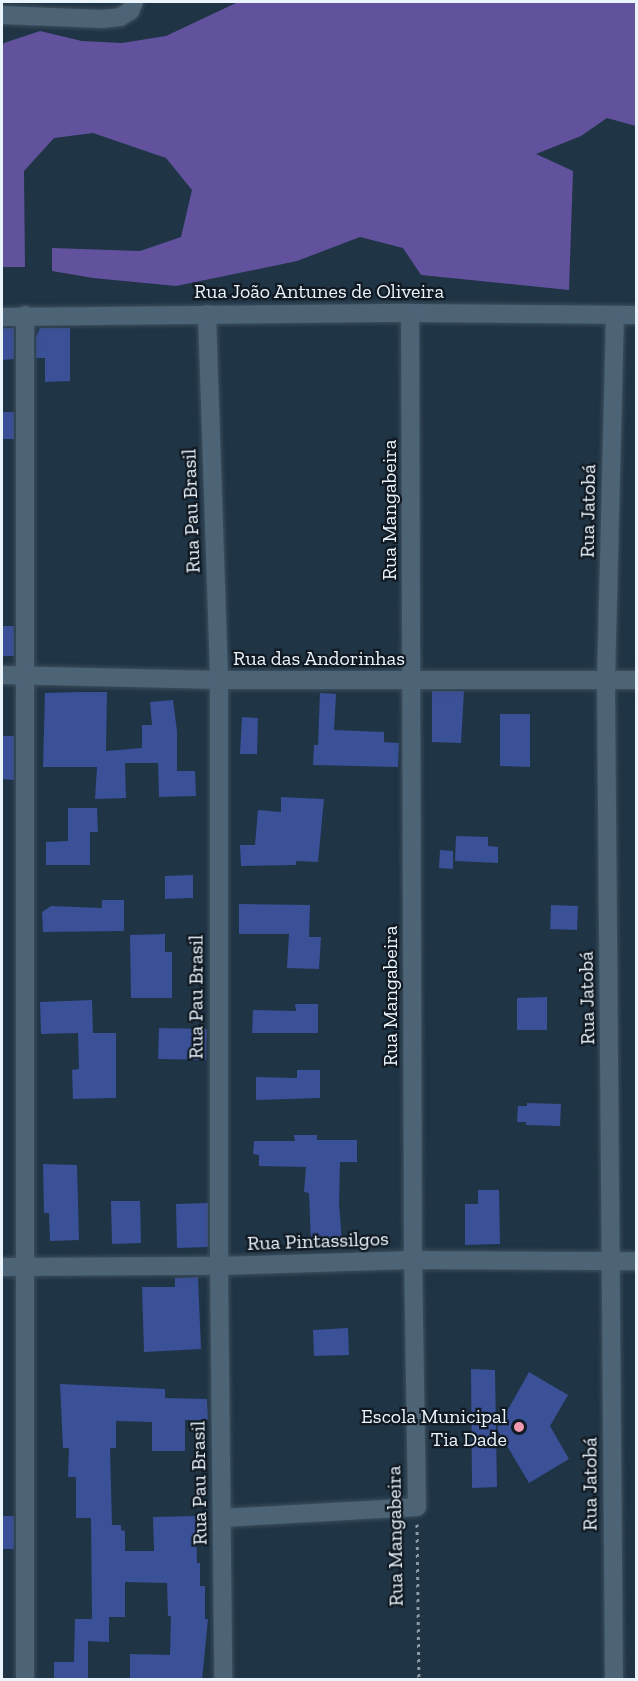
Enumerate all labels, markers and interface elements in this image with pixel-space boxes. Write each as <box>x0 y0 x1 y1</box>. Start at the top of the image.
street label: Rua João Antunes de Oliveira <box>193 279 445 303</box>
street label: Rua Mangabeira <box>377 440 401 580</box>
street label: Rua Pau Brasil <box>177 448 205 574</box>
street label: Rua Jatobá <box>575 464 601 558</box>
street label: Rua das Andorinhas <box>233 646 405 670</box>
street label: Rua Mangabeira <box>378 926 402 1066</box>
street label: Rua Pau Brasil <box>184 935 208 1059</box>
street label: Rua Jatobá <box>574 951 600 1045</box>
street label: Rua Pintassilgos <box>247 1227 389 1255</box>
place label: Escola Municipal Tia Dade <box>361 1404 507 1451</box>
marker: Escola Municipal Tia Dade <box>512 1420 526 1434</box>
street label: Rua Pau Brasil <box>186 1421 212 1545</box>
street label: Rua Jatobá <box>578 1437 602 1531</box>
street label: Rua Mangabeira <box>382 1465 408 1607</box>

